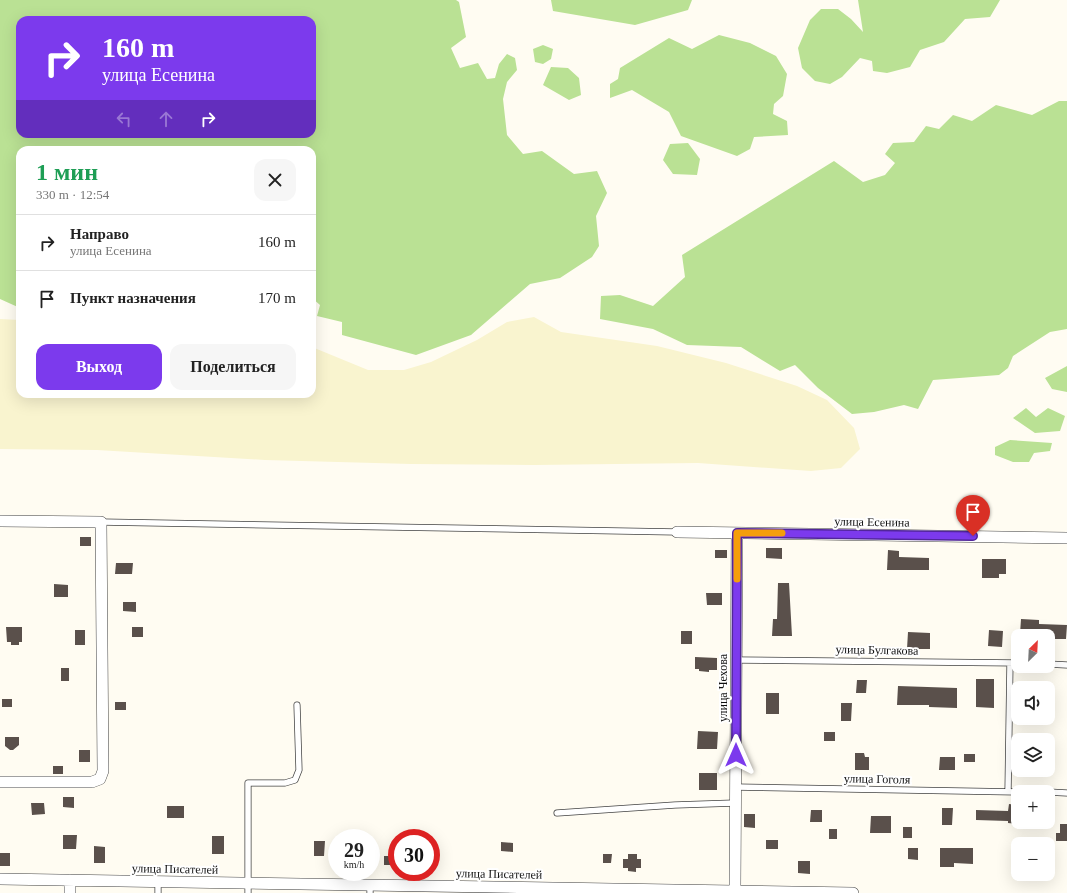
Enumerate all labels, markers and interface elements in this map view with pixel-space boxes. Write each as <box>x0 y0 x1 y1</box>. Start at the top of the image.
icon: right <box>36 32 88 84</box>
text: 160 m <box>102 32 174 63</box>
text: улица Есенина <box>102 65 215 85</box>
icon: left <box>113 108 135 130</box>
icon: ahead <box>155 108 177 130</box>
icon: right <box>197 108 219 130</box>
text: 1 мин <box>36 159 98 185</box>
button: close <box>254 159 296 201</box>
text: 330 m · 12:54 <box>36 187 109 202</box>
text: Направо <box>70 226 129 242</box>
icon: right <box>36 232 58 254</box>
text: 160 m <box>258 234 296 250</box>
text: улица Есенина <box>70 243 152 258</box>
icon: arrive <box>36 288 58 310</box>
text: Пункт назначения <box>70 290 196 306</box>
text: 170 m <box>258 290 296 306</box>
button: Выход <box>36 344 162 390</box>
button: Поделиться <box>170 344 296 390</box>
pin <box>956 495 990 536</box>
icon: arrive <box>962 501 984 523</box>
street label: улица Есенина <box>834 514 910 530</box>
north arrow <box>1011 629 1055 673</box>
map controls <box>1011 629 1055 881</box>
street label: улица Булгакова <box>835 642 919 658</box>
street label: улица Чехова <box>716 653 730 722</box>
button: sound <box>1011 681 1055 725</box>
button: layers <box>1011 733 1055 777</box>
position arrow <box>715 734 757 776</box>
street label: улица Гоголя <box>844 771 911 787</box>
button: + <box>1011 785 1055 829</box>
speed limit sign: 30 <box>388 829 440 881</box>
button: − <box>1011 837 1055 881</box>
text: 29 <box>344 839 364 861</box>
text: km/h <box>344 859 364 870</box>
street label: улица Писателей <box>132 861 219 877</box>
street label: улица Писателей <box>456 866 543 882</box>

